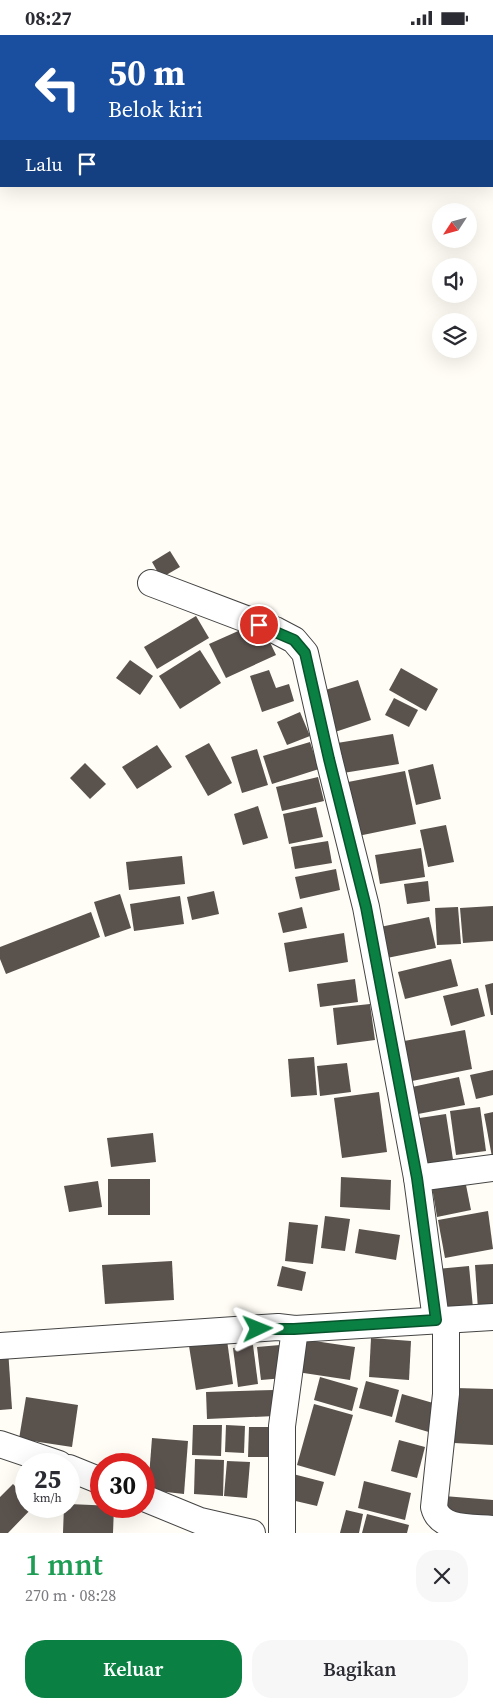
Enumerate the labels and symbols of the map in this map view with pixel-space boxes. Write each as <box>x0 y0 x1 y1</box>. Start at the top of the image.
north arrow <box>432 203 478 247</box>
pin <box>238 604 280 646</box>
position arrow <box>231 1302 283 1354</box>
speed limit sign: 30 <box>90 1453 155 1518</box>

